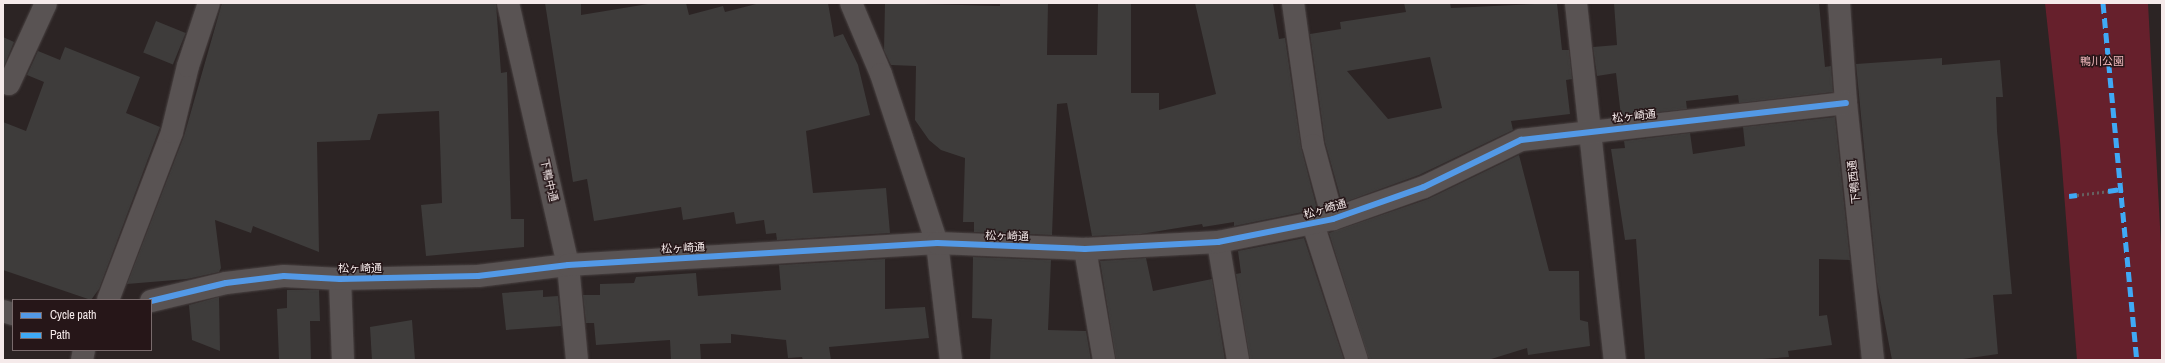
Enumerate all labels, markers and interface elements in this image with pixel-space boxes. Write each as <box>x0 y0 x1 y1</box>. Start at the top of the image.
park label: 鴨川公園 <box>2080 54 2124 68</box>
street label: 松ヶ崎通 <box>1611 107 1657 125</box>
street label: 下鴨中通 <box>538 157 560 203</box>
street label: 下鴨西通 <box>1845 159 1863 205</box>
street label: 松ヶ崎通 <box>1302 197 1348 221</box>
street label: 松ヶ崎通 <box>985 229 1029 243</box>
street label: 松ヶ崎通 <box>661 240 705 256</box>
street label: 松ヶ崎通 <box>338 261 382 275</box>
legend <box>12 299 152 351</box>
text: Cycle path <box>50 307 97 323</box>
text: Path <box>50 327 70 343</box>

